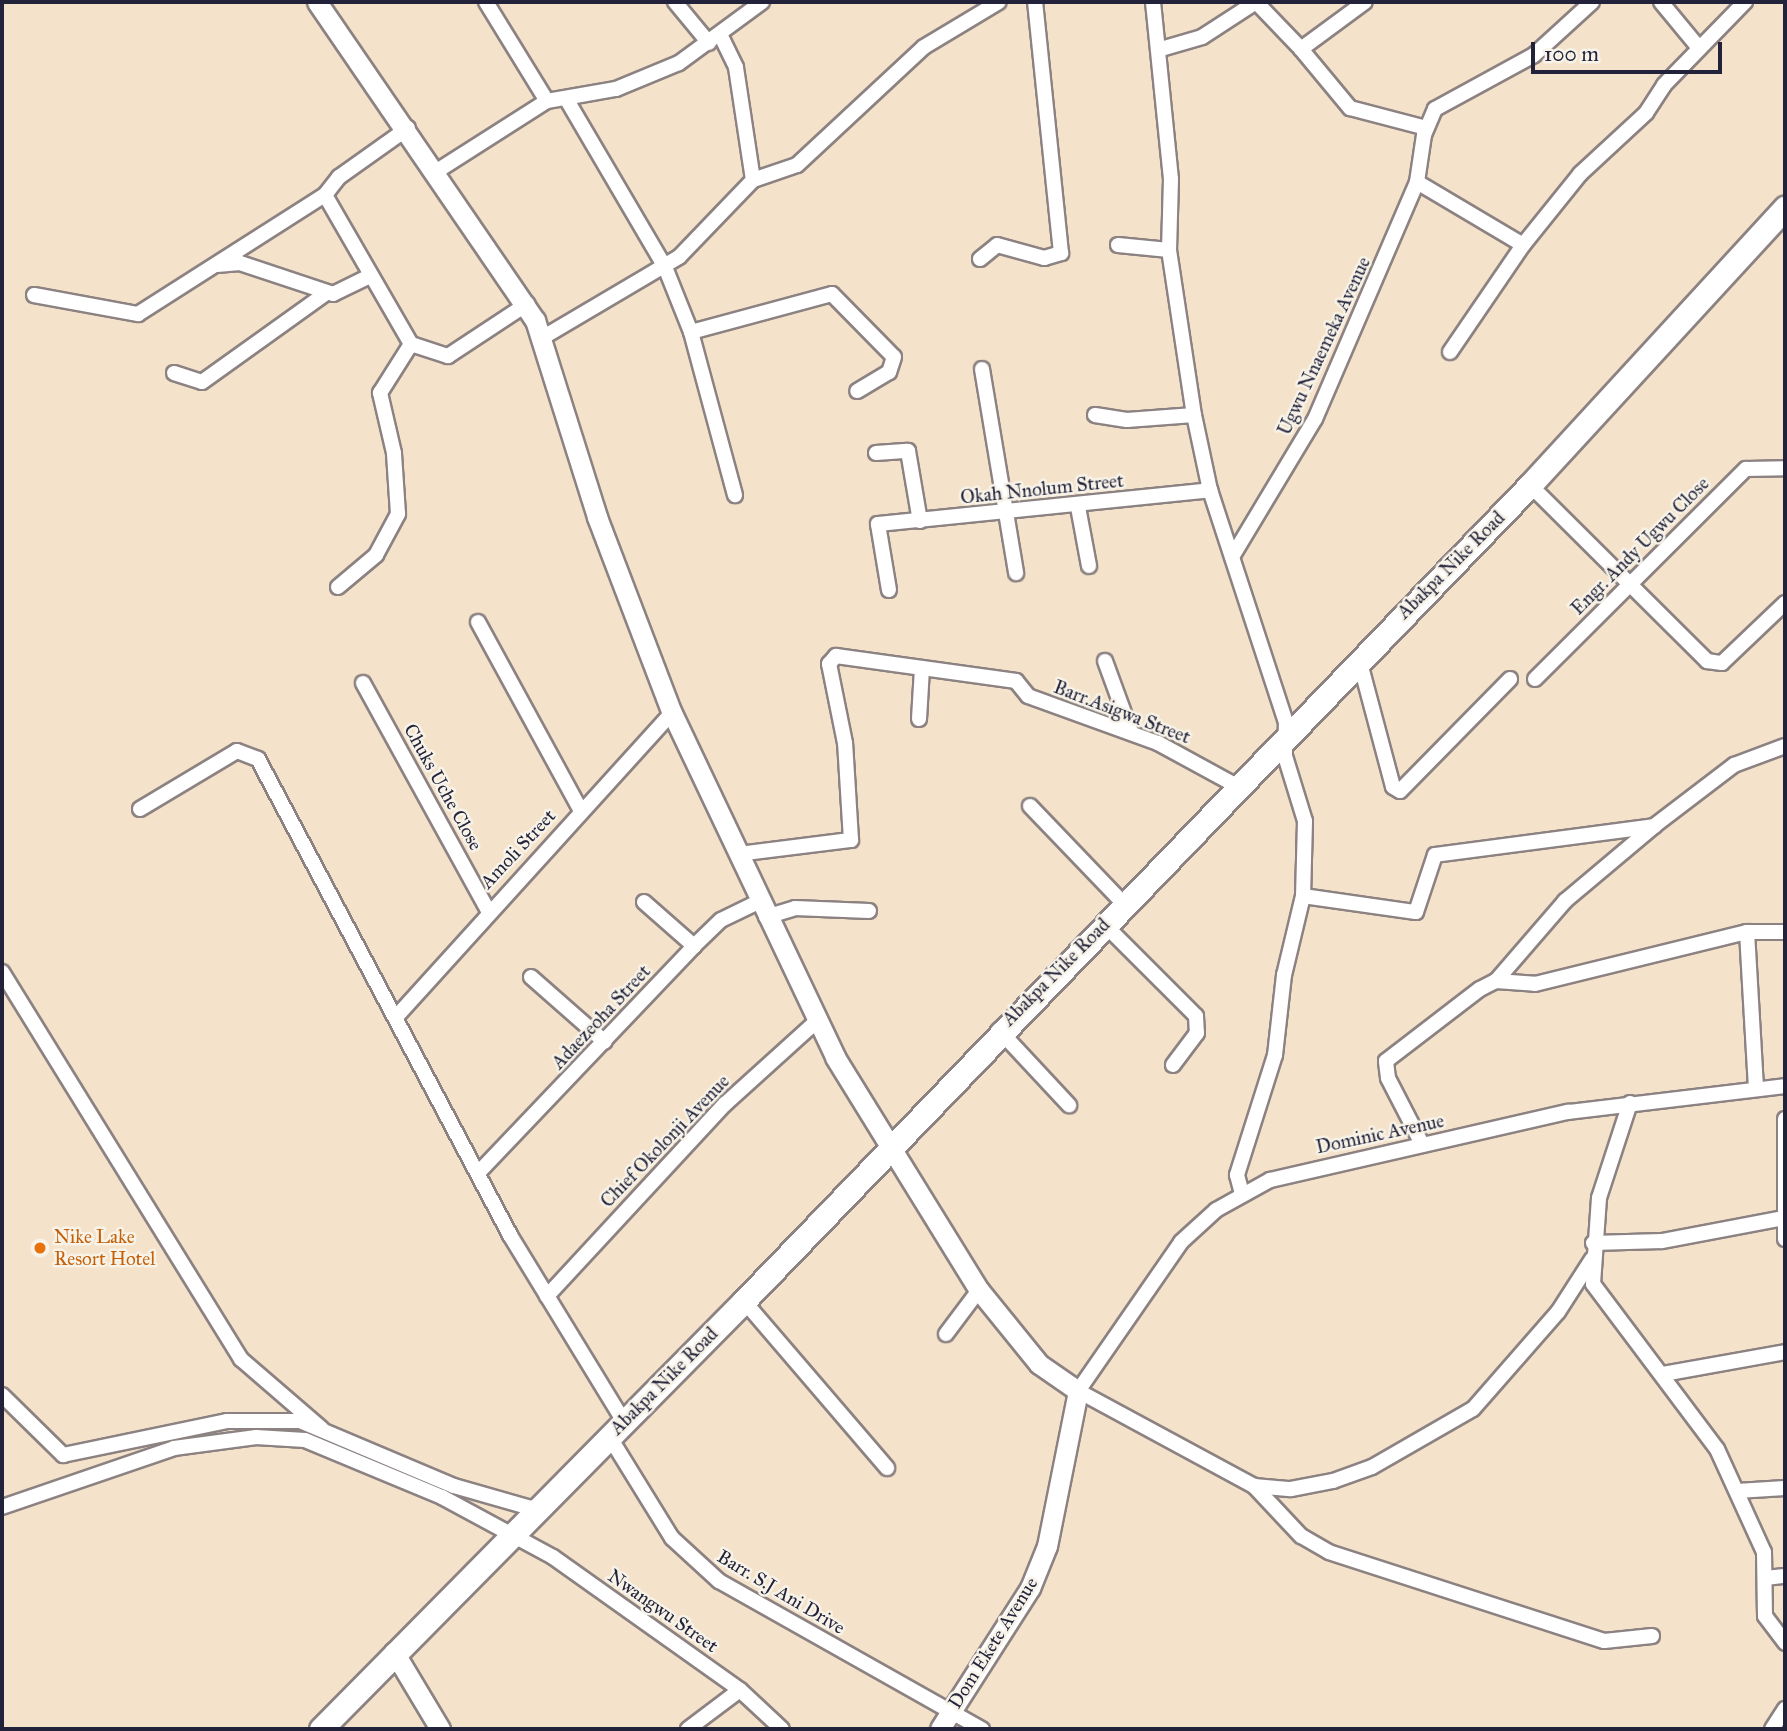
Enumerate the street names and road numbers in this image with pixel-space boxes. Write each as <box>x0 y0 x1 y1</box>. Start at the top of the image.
street label: Ugwu Nnaemeka Avenue <box>1273 253 1375 439</box>
street label: Okah Nnolum Street <box>959 469 1125 509</box>
street label: Engr. Andy Ugwu Close <box>1566 472 1714 620</box>
street label: Abakpa Nike Road <box>1392 506 1510 624</box>
street label: Barr.Asigwa Street <box>1050 675 1194 749</box>
street label: Chuks Uche Close <box>399 720 487 854</box>
street label: Amoli Street <box>476 805 560 893</box>
street label: Abakpa Nike Road <box>997 913 1115 1031</box>
street label: Adaezeoha Street <box>547 960 655 1074</box>
street label: Chief Okolonji Avenue <box>596 1070 734 1212</box>
street label: Dominic Avenue <box>1314 1109 1446 1159</box>
street label: Abakpa Nike Road <box>605 1322 723 1440</box>
street label: Barr. S.J Ani Drive <box>713 1545 849 1639</box>
street label: Nwangwu Street <box>603 1565 723 1657</box>
street label: Dom Ekete Avenue <box>943 1573 1043 1713</box>

